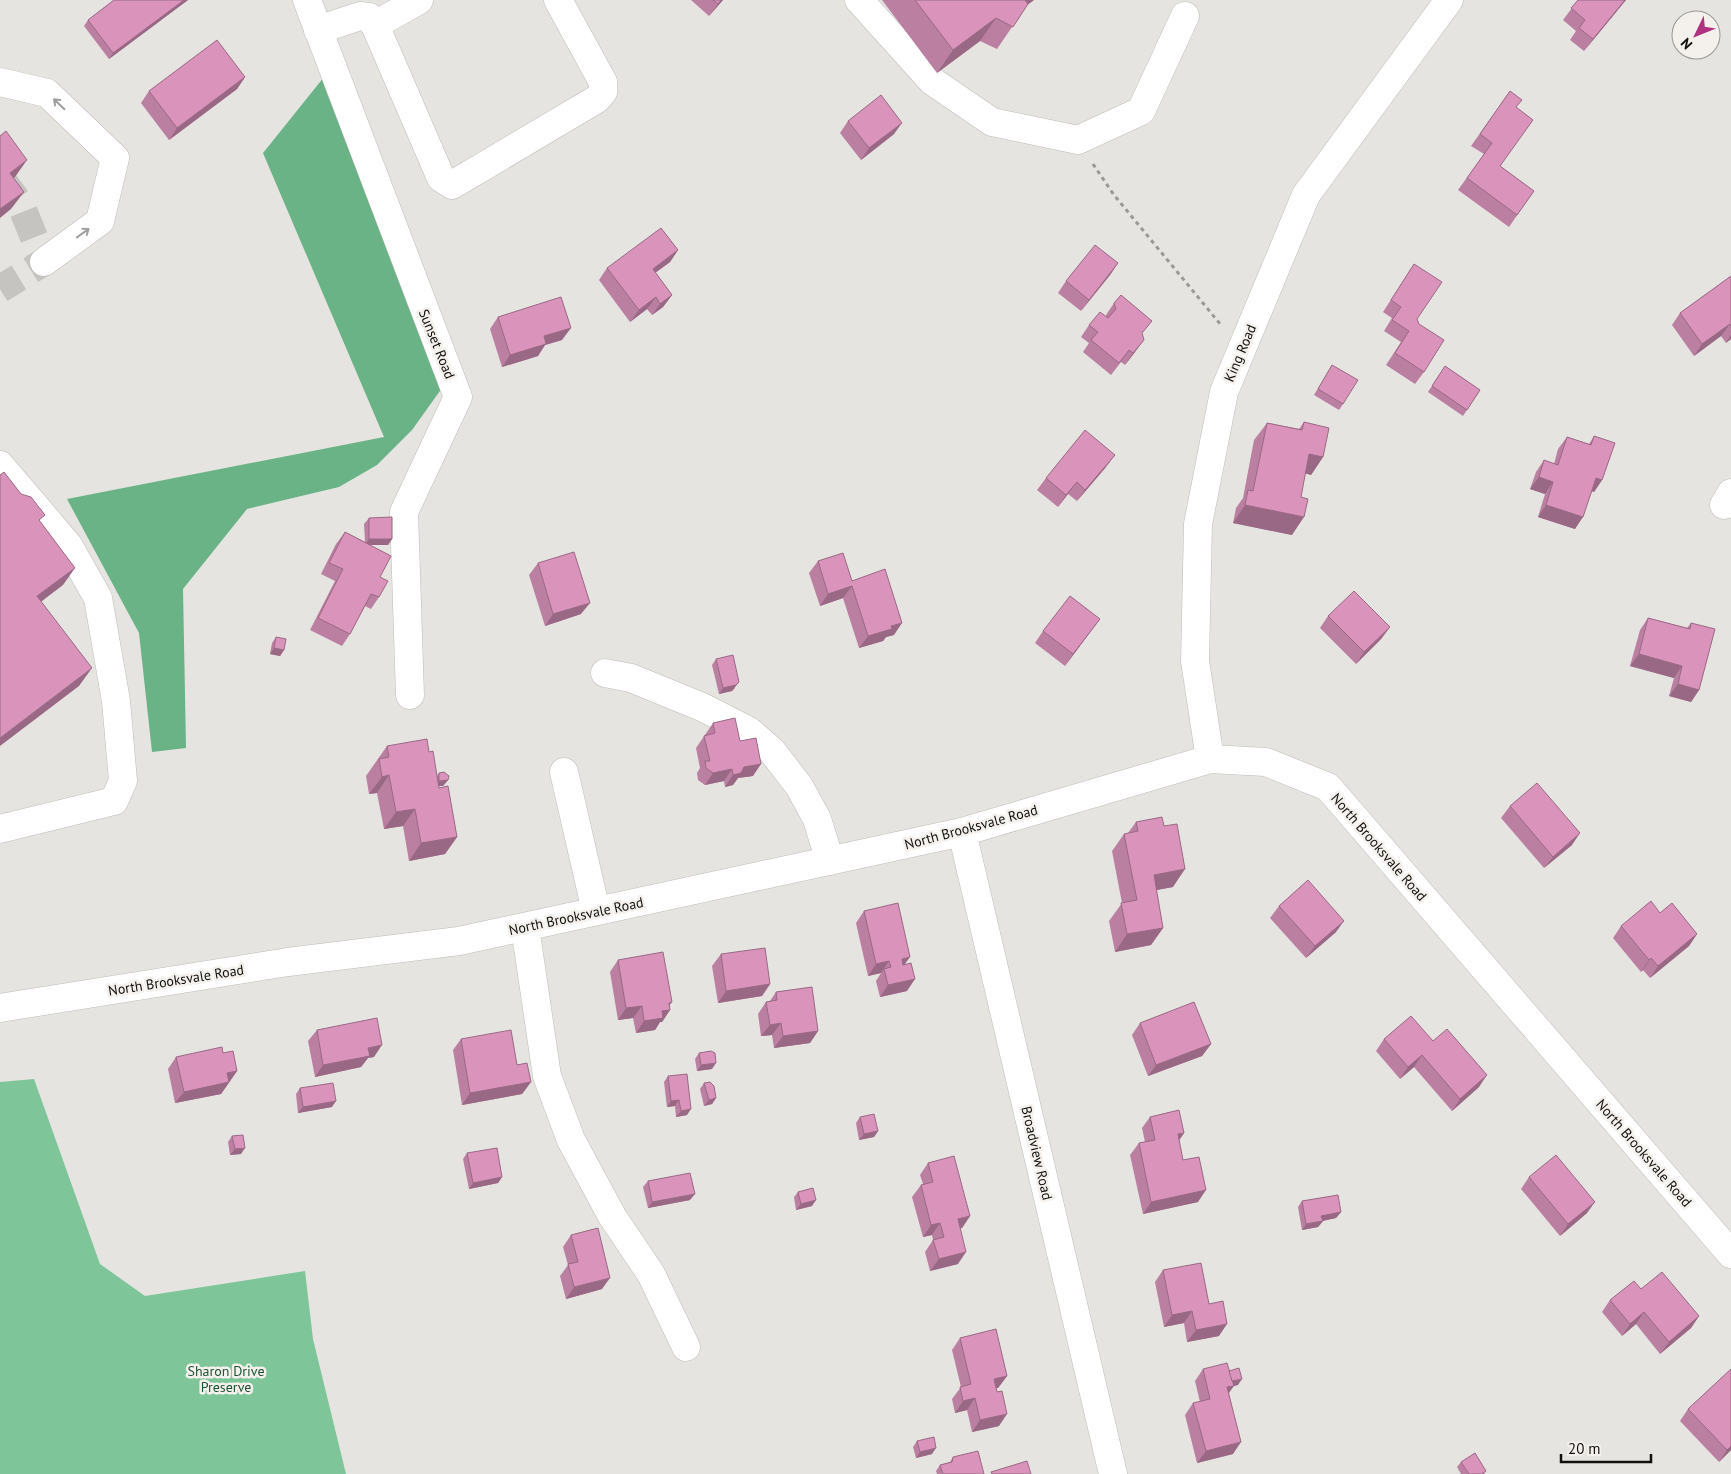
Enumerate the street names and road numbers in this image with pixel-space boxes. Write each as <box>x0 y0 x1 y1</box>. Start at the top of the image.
street label: Sunset Road <box>415 306 459 382</box>
street label: King Road <box>1220 321 1260 385</box>
street label: North Brooksvale Road <box>1327 789 1431 905</box>
street label: North Brooksvale Road <box>902 801 1040 853</box>
street label: North Brooksvale Road <box>507 893 645 939</box>
street label: North Brooksvale Road <box>107 960 245 1000</box>
street label: North Brooksvale Road <box>1592 1095 1696 1211</box>
street label: Broadview Road <box>1017 1104 1057 1202</box>

